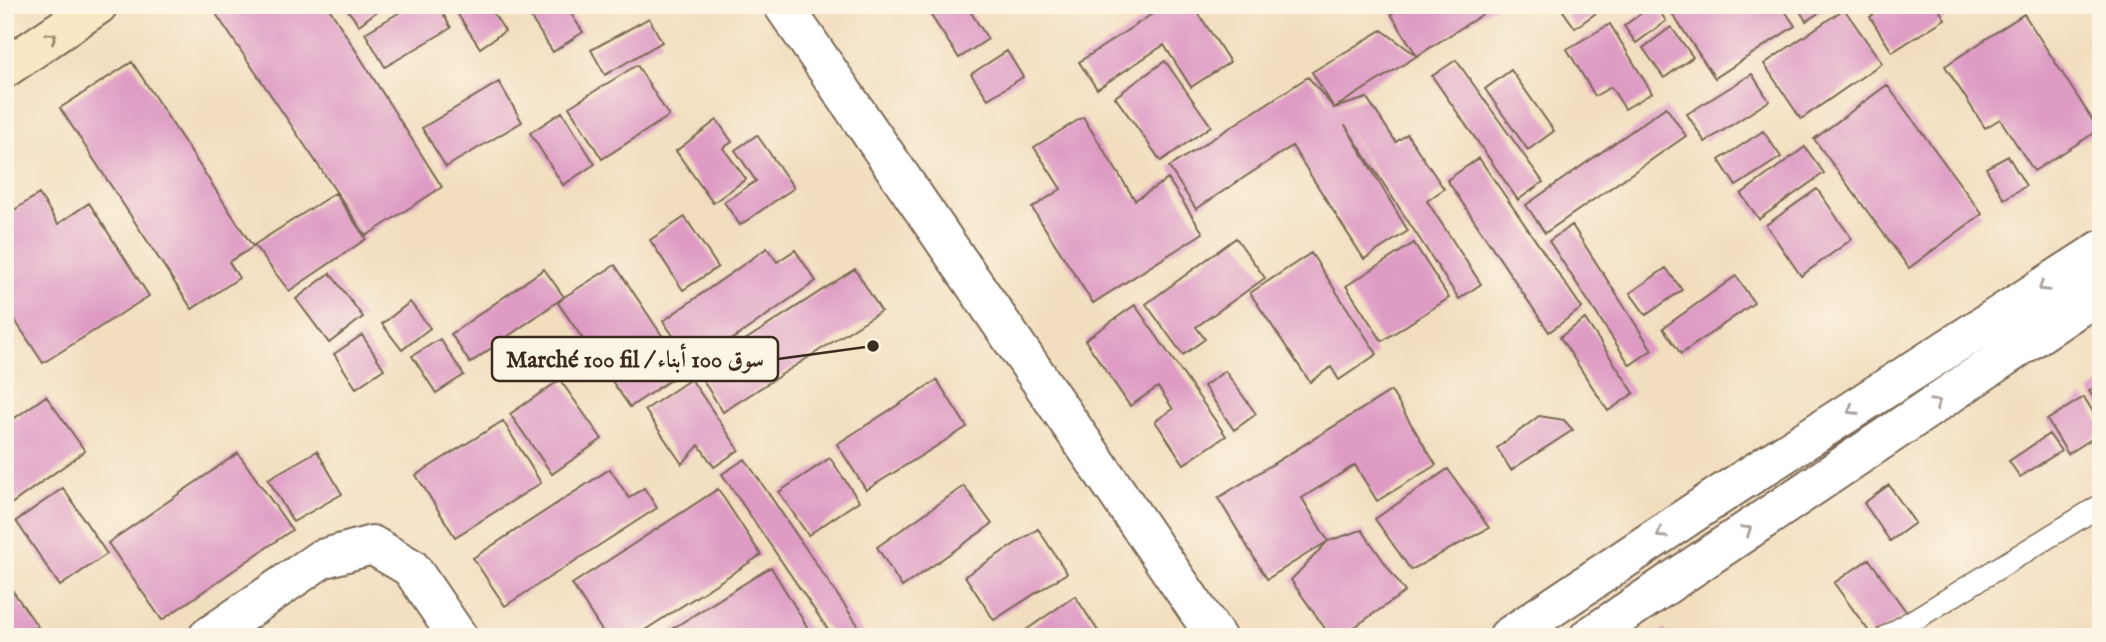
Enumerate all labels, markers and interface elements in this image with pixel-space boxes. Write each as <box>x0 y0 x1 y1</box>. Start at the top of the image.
one-way arrow <box>44 32 57 45</box>
one-way arrow <box>2038 278 2051 291</box>
callout: Marché 100 fil / سوق 100 أبناء <box>492 337 778 381</box>
text: Marché 100 fil / سوق 100 أبناء <box>506 343 764 375</box>
one-way arrow <box>1928 399 1941 412</box>
one-way arrow <box>1847 401 1860 414</box>
one-way arrow <box>1656 526 1669 539</box>
one-way arrow <box>1739 526 1752 539</box>

